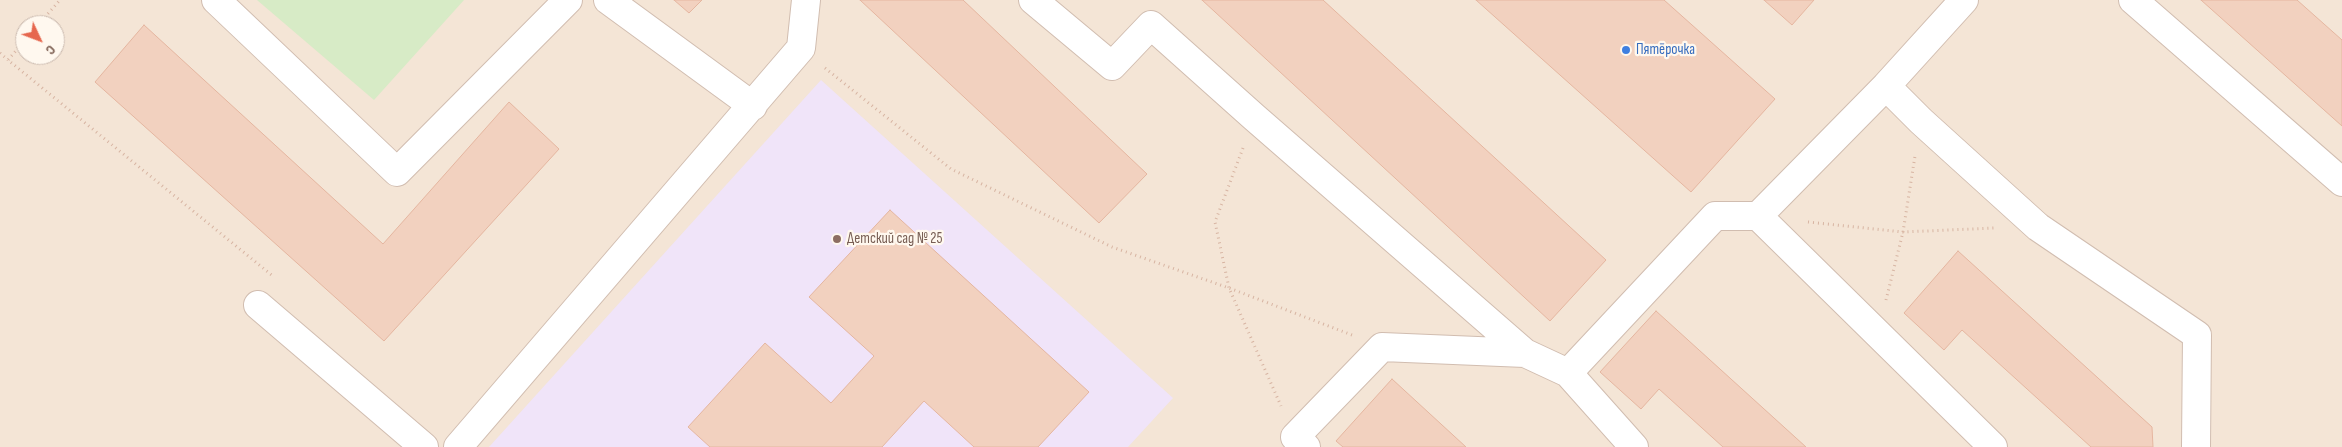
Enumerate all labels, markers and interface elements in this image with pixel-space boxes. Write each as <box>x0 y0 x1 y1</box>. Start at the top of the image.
north arrow <box>15 15 65 65</box>
text: С <box>42 41 59 58</box>
place label: Пятёрочка <box>1636 41 1695 59</box>
marker: Пятёрочка <box>1620 44 1632 56</box>
place label: Детский сад № 25 <box>847 230 942 248</box>
marker: Детский сад № 25 <box>831 233 843 245</box>

